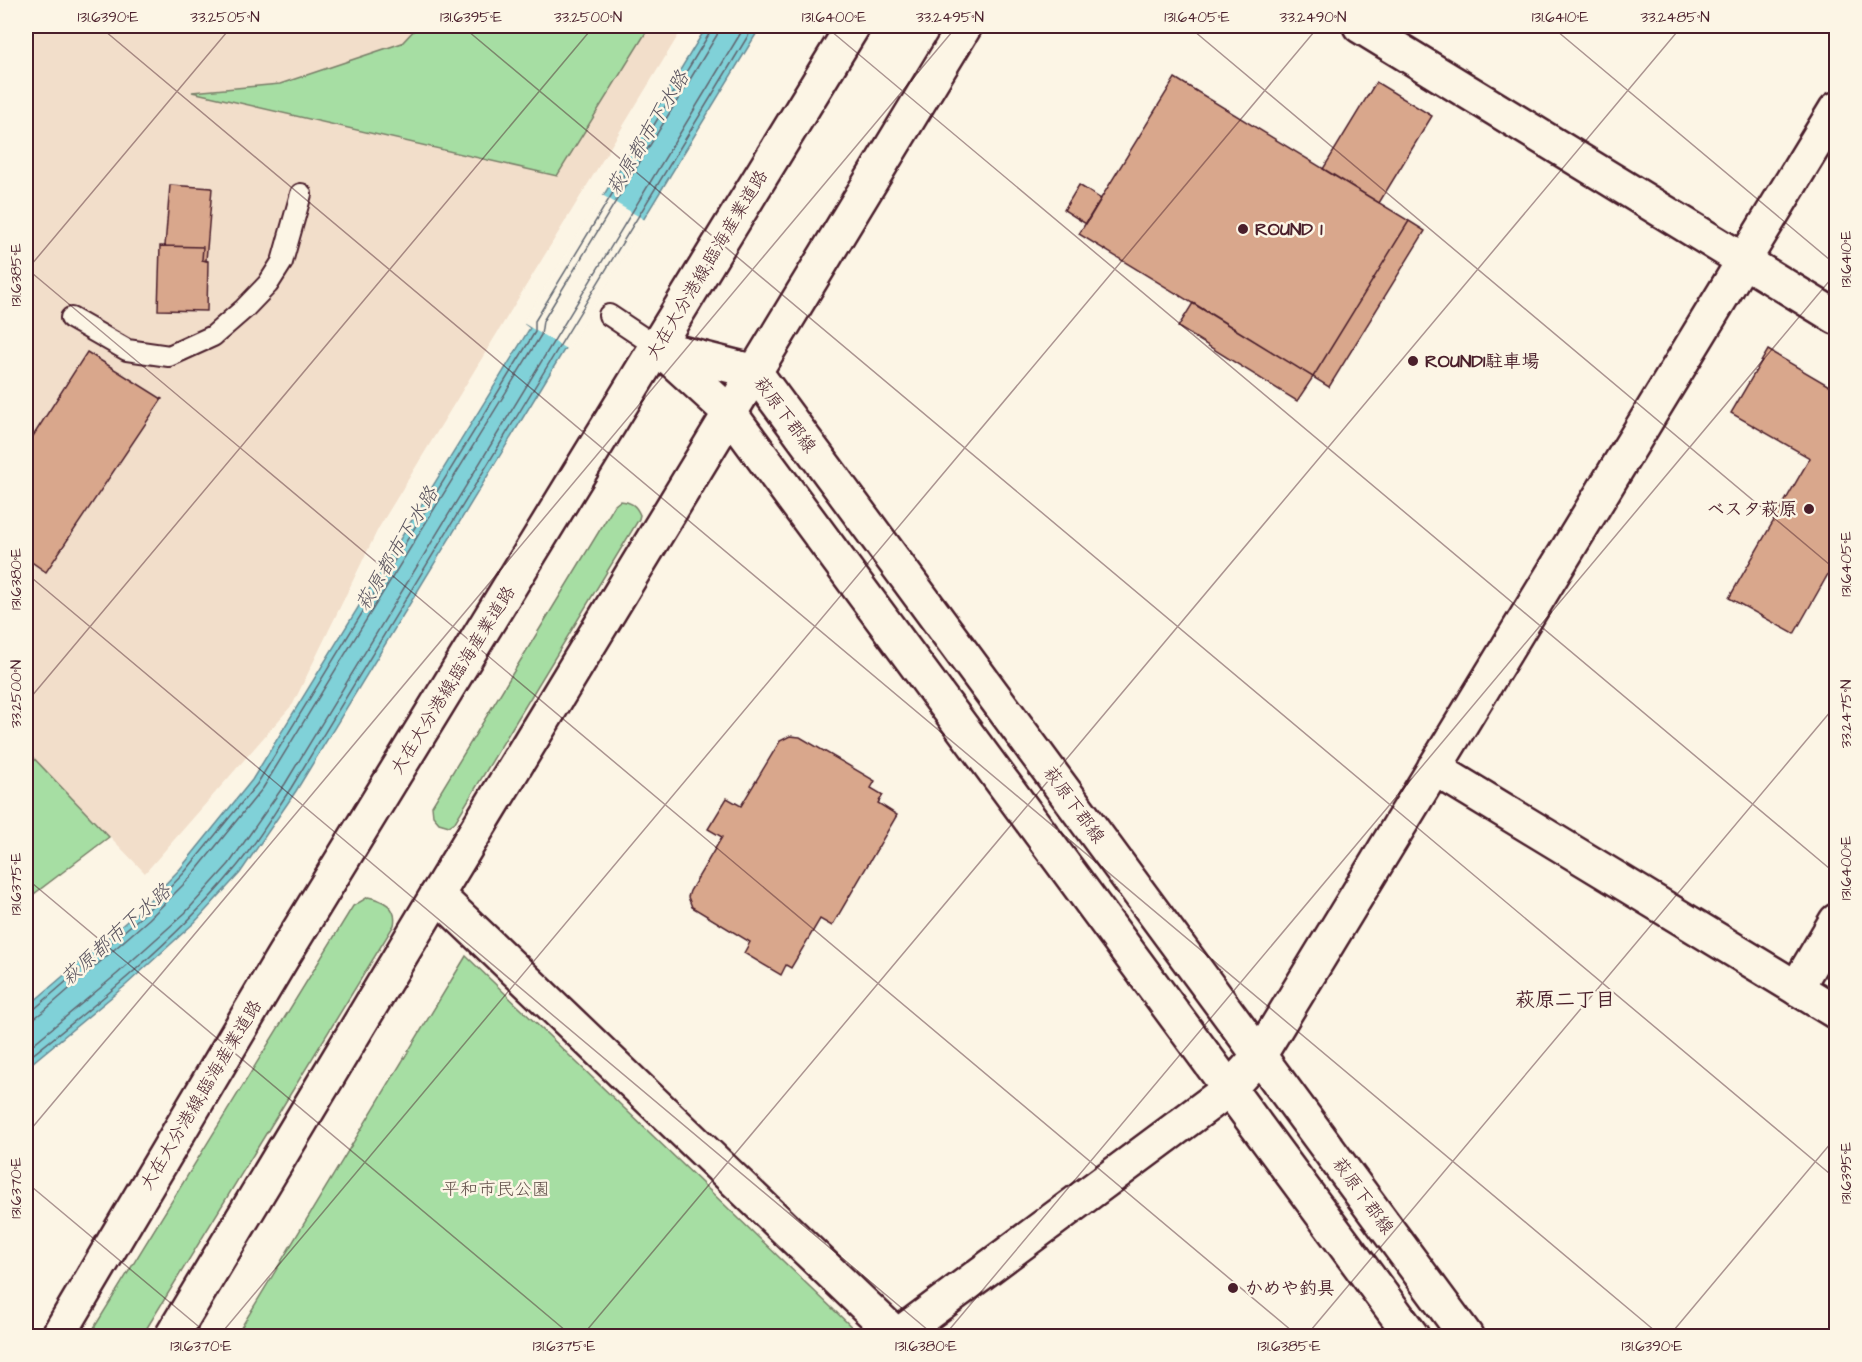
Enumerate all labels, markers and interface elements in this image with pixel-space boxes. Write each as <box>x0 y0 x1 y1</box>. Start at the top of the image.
text: 131.6390°E <box>78 7 139 28</box>
text: 33.2505°N <box>190 7 260 28</box>
text: 131.6395°E <box>440 7 502 28</box>
text: 33.2500°N <box>554 7 622 28</box>
text: 131.6400°E <box>802 7 866 28</box>
text: 33.2495°N <box>916 7 984 28</box>
text: 131.6405°E <box>1164 7 1230 28</box>
text: 33.2490°N <box>1280 7 1346 28</box>
text: 131.6410°E <box>1532 7 1588 28</box>
text: 33.2485°N <box>1640 7 1710 28</box>
water label: 萩原都市下水路 <box>600 65 697 200</box>
street label: 大在大分港線;臨海産業道路 <box>640 165 774 365</box>
place label: ROUND 1 <box>1255 217 1323 242</box>
marker: ROUND 1 <box>1236 222 1250 236</box>
text: 131.6410°E <box>1836 231 1857 287</box>
text: 131.6385°E <box>6 243 27 307</box>
place label: ROUND1駐車場 <box>1425 349 1539 374</box>
marker: ROUND1駐車場 <box>1406 354 1420 368</box>
street label: 萩原下郡線 <box>748 372 822 458</box>
water label: 萩原都市下水路 <box>349 481 446 616</box>
place label: ベスタ萩原 <box>1707 497 1797 522</box>
marker: ベスタ萩原 <box>1802 502 1816 516</box>
text: 131.6405°E <box>1836 531 1857 597</box>
text: 131.6380°E <box>6 548 27 610</box>
street label: 大在大分港線;臨海産業道路 <box>385 581 521 779</box>
text: 33.2500°N <box>6 660 27 728</box>
text: 33.2475°N <box>1836 680 1857 748</box>
street label: 萩原下郡線 <box>1037 761 1111 849</box>
text: 131.6400°E <box>1836 836 1857 900</box>
text: 131.6375°E <box>6 853 27 915</box>
water label: 萩原都市下水路 <box>55 877 178 992</box>
district label: 萩原二丁目 <box>1515 986 1615 1014</box>
street label: 大在大分港線;臨海産業道路 <box>134 995 268 1195</box>
text: 131.6395°E <box>1836 1142 1857 1204</box>
street label: 萩原下郡線 <box>1326 1152 1400 1240</box>
text: 131.6370°E <box>6 1157 27 1219</box>
park label: 平和市民公園 <box>442 1177 550 1202</box>
place label: かめや釣具 <box>1245 1276 1335 1301</box>
marker: かめや釣具 <box>1226 1281 1240 1295</box>
text: 131.6370°E <box>170 1336 232 1357</box>
text: 131.6375°E <box>533 1336 595 1357</box>
text: 131.6380°E <box>895 1336 957 1357</box>
text: 131.6385°E <box>1257 1336 1321 1357</box>
text: 131.6390°E <box>1622 1336 1683 1357</box>

